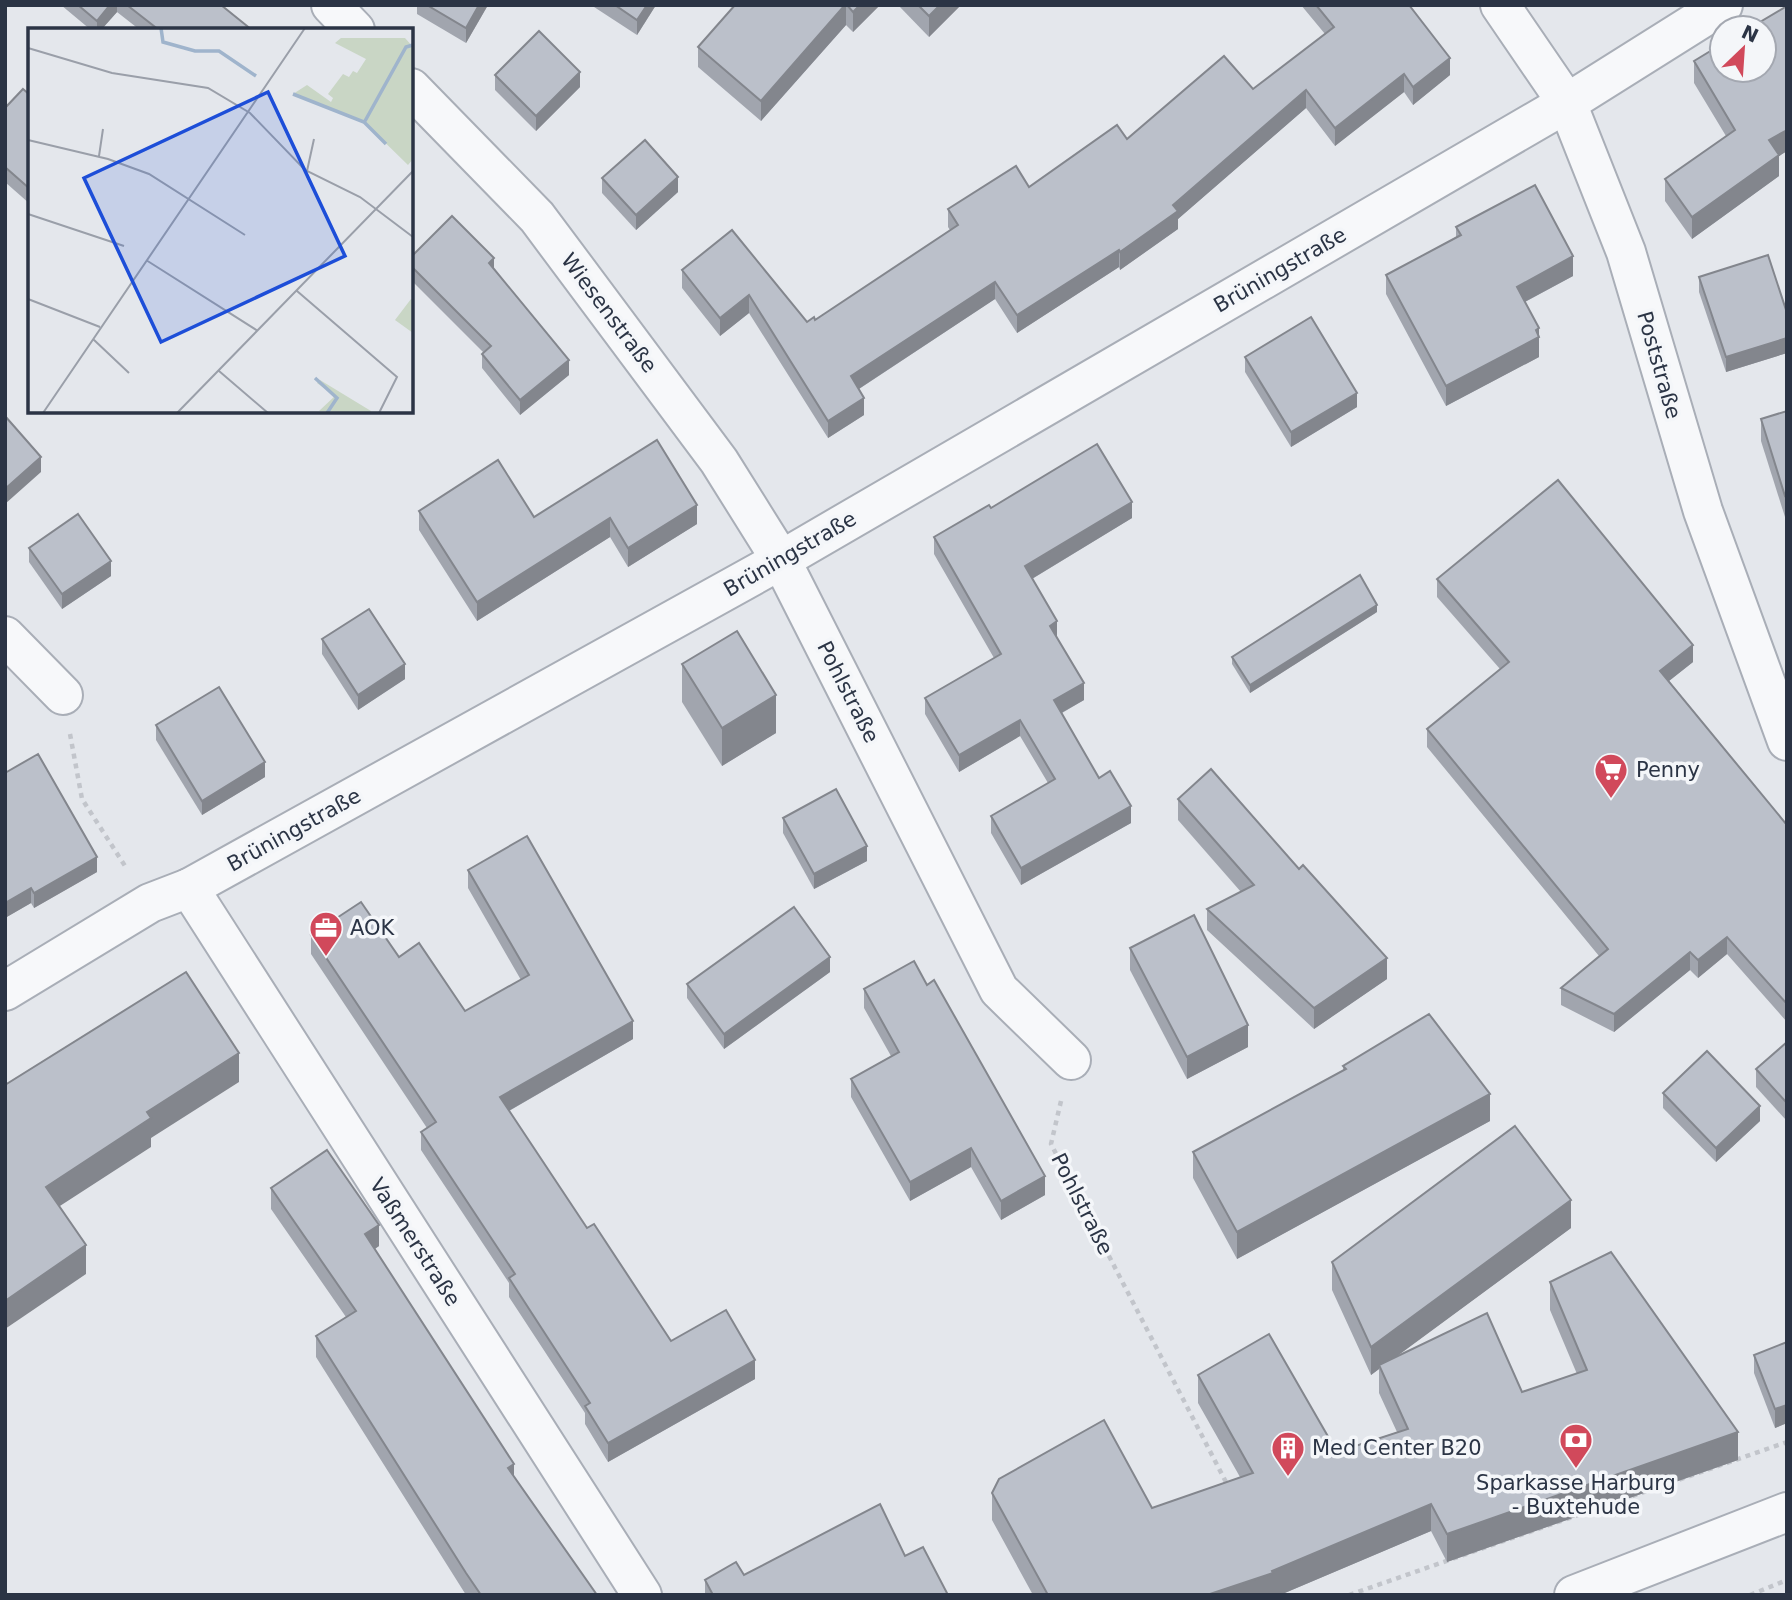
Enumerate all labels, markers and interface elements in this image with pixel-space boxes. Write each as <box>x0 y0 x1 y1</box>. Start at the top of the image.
north arrow <box>1708 14 1778 84</box>
text: N <box>1738 20 1762 47</box>
inset map <box>28 28 413 413</box>
street label: Brüningstraße <box>1209 222 1351 318</box>
street label: Wiesenstraße <box>556 249 662 377</box>
street label: Poststraße <box>1632 308 1686 422</box>
street label: Brüningstraße <box>719 506 861 602</box>
street label: Pohlstraße <box>812 637 884 747</box>
supermarket icon: Penny <box>1592 751 1630 800</box>
place label: Penny <box>1636 758 1700 782</box>
street label: Brüningstraße <box>223 783 365 877</box>
office icon: AOK <box>307 909 345 958</box>
place label: AOK <box>350 916 396 940</box>
street label: Pohlstraße <box>1046 1149 1118 1259</box>
street label: Vaßmerstraße <box>365 1174 465 1310</box>
bank icon: Sparkasse Harburg - Buxtehude <box>1557 1421 1595 1470</box>
building icon: Med Center B20 <box>1269 1429 1307 1478</box>
place label: Med Center B20 <box>1312 1436 1482 1460</box>
place label: Sparkasse Harburg - Buxtehude <box>1476 1471 1676 1519</box>

